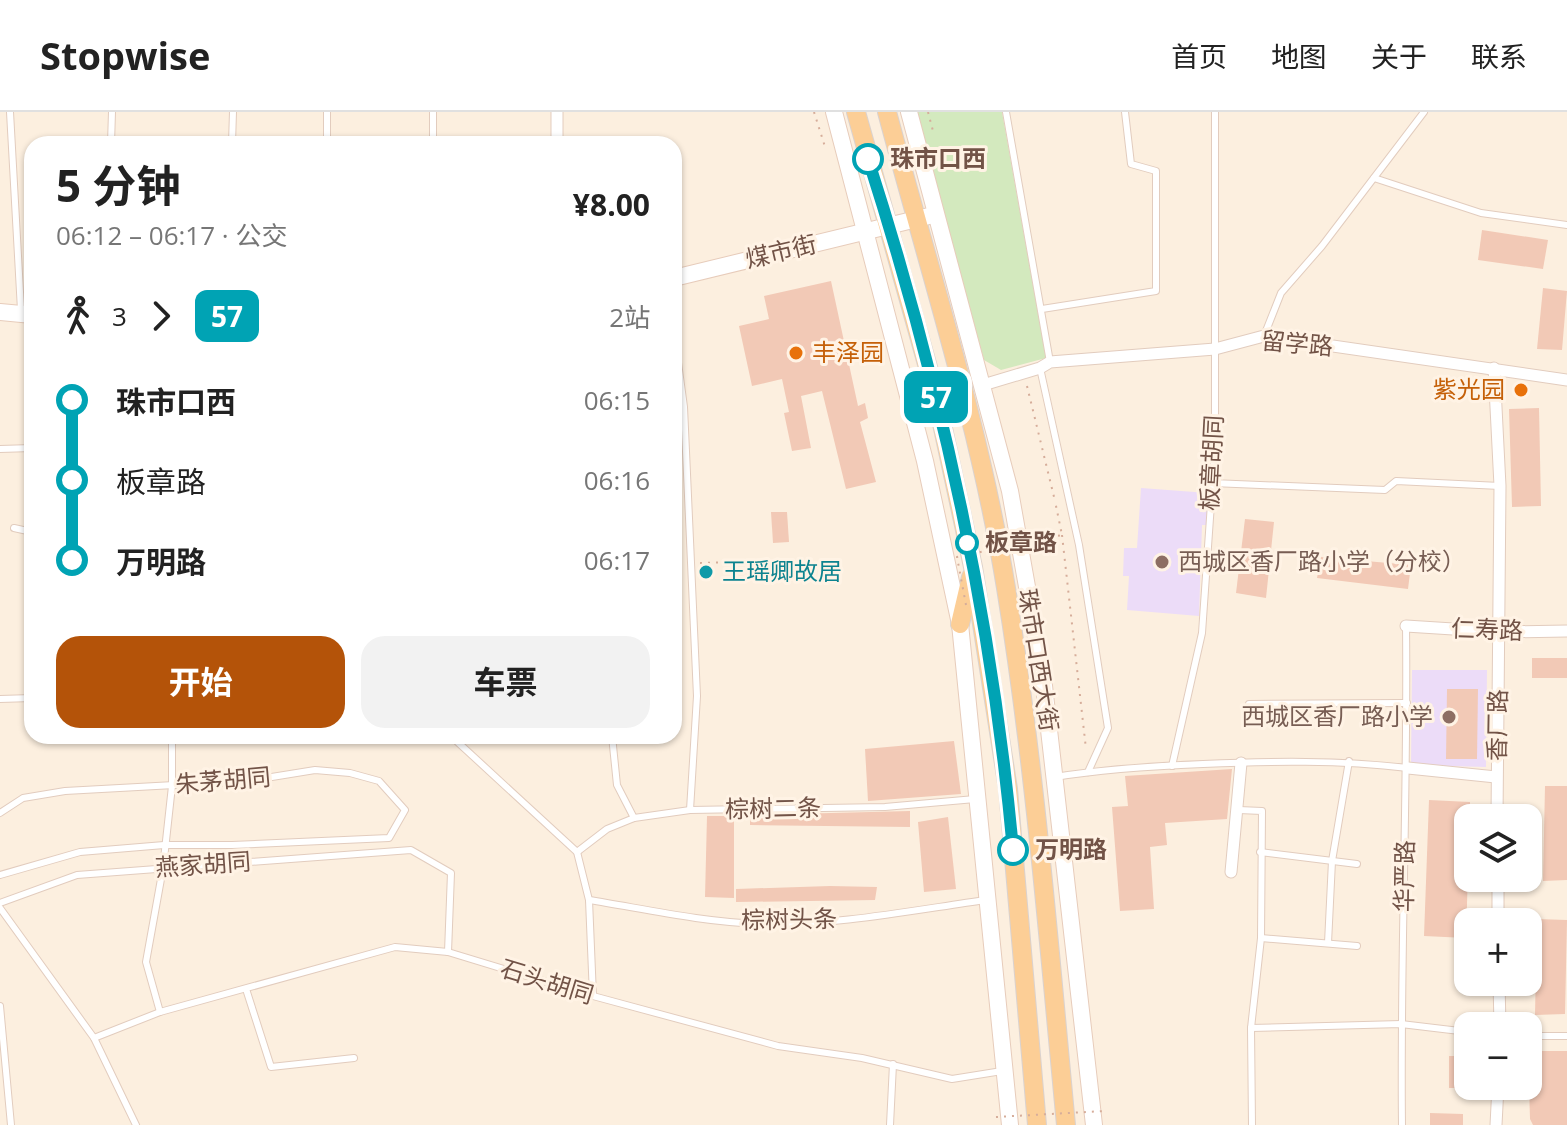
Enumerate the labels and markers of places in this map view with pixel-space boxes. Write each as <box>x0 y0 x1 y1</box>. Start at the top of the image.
place label: 珠市口西 <box>890 141 986 174</box>
marker: 珠市口西 <box>853 144 883 174</box>
place label: 丰泽园 <box>812 335 884 368</box>
marker: 丰泽园 <box>787 344 805 362</box>
place label: 紫光园 <box>1433 372 1505 405</box>
marker: 紫光园 <box>1512 381 1530 399</box>
place label: 板章路 <box>985 525 1057 558</box>
marker: 板章路 <box>956 532 978 554</box>
place label: 西城区香厂路小学（分校） <box>1178 544 1466 577</box>
marker: 西城区香厂路小学（分校） <box>1153 553 1171 571</box>
place label: 王瑶卿故居 <box>722 554 842 587</box>
marker: 王瑶卿故居 <box>697 563 715 581</box>
place label: 西城区香厂路小学 <box>1241 699 1433 732</box>
marker: 西城区香厂路小学 <box>1440 708 1458 726</box>
place label: 万明路 <box>1035 832 1107 865</box>
marker: 万明路 <box>998 835 1028 865</box>

